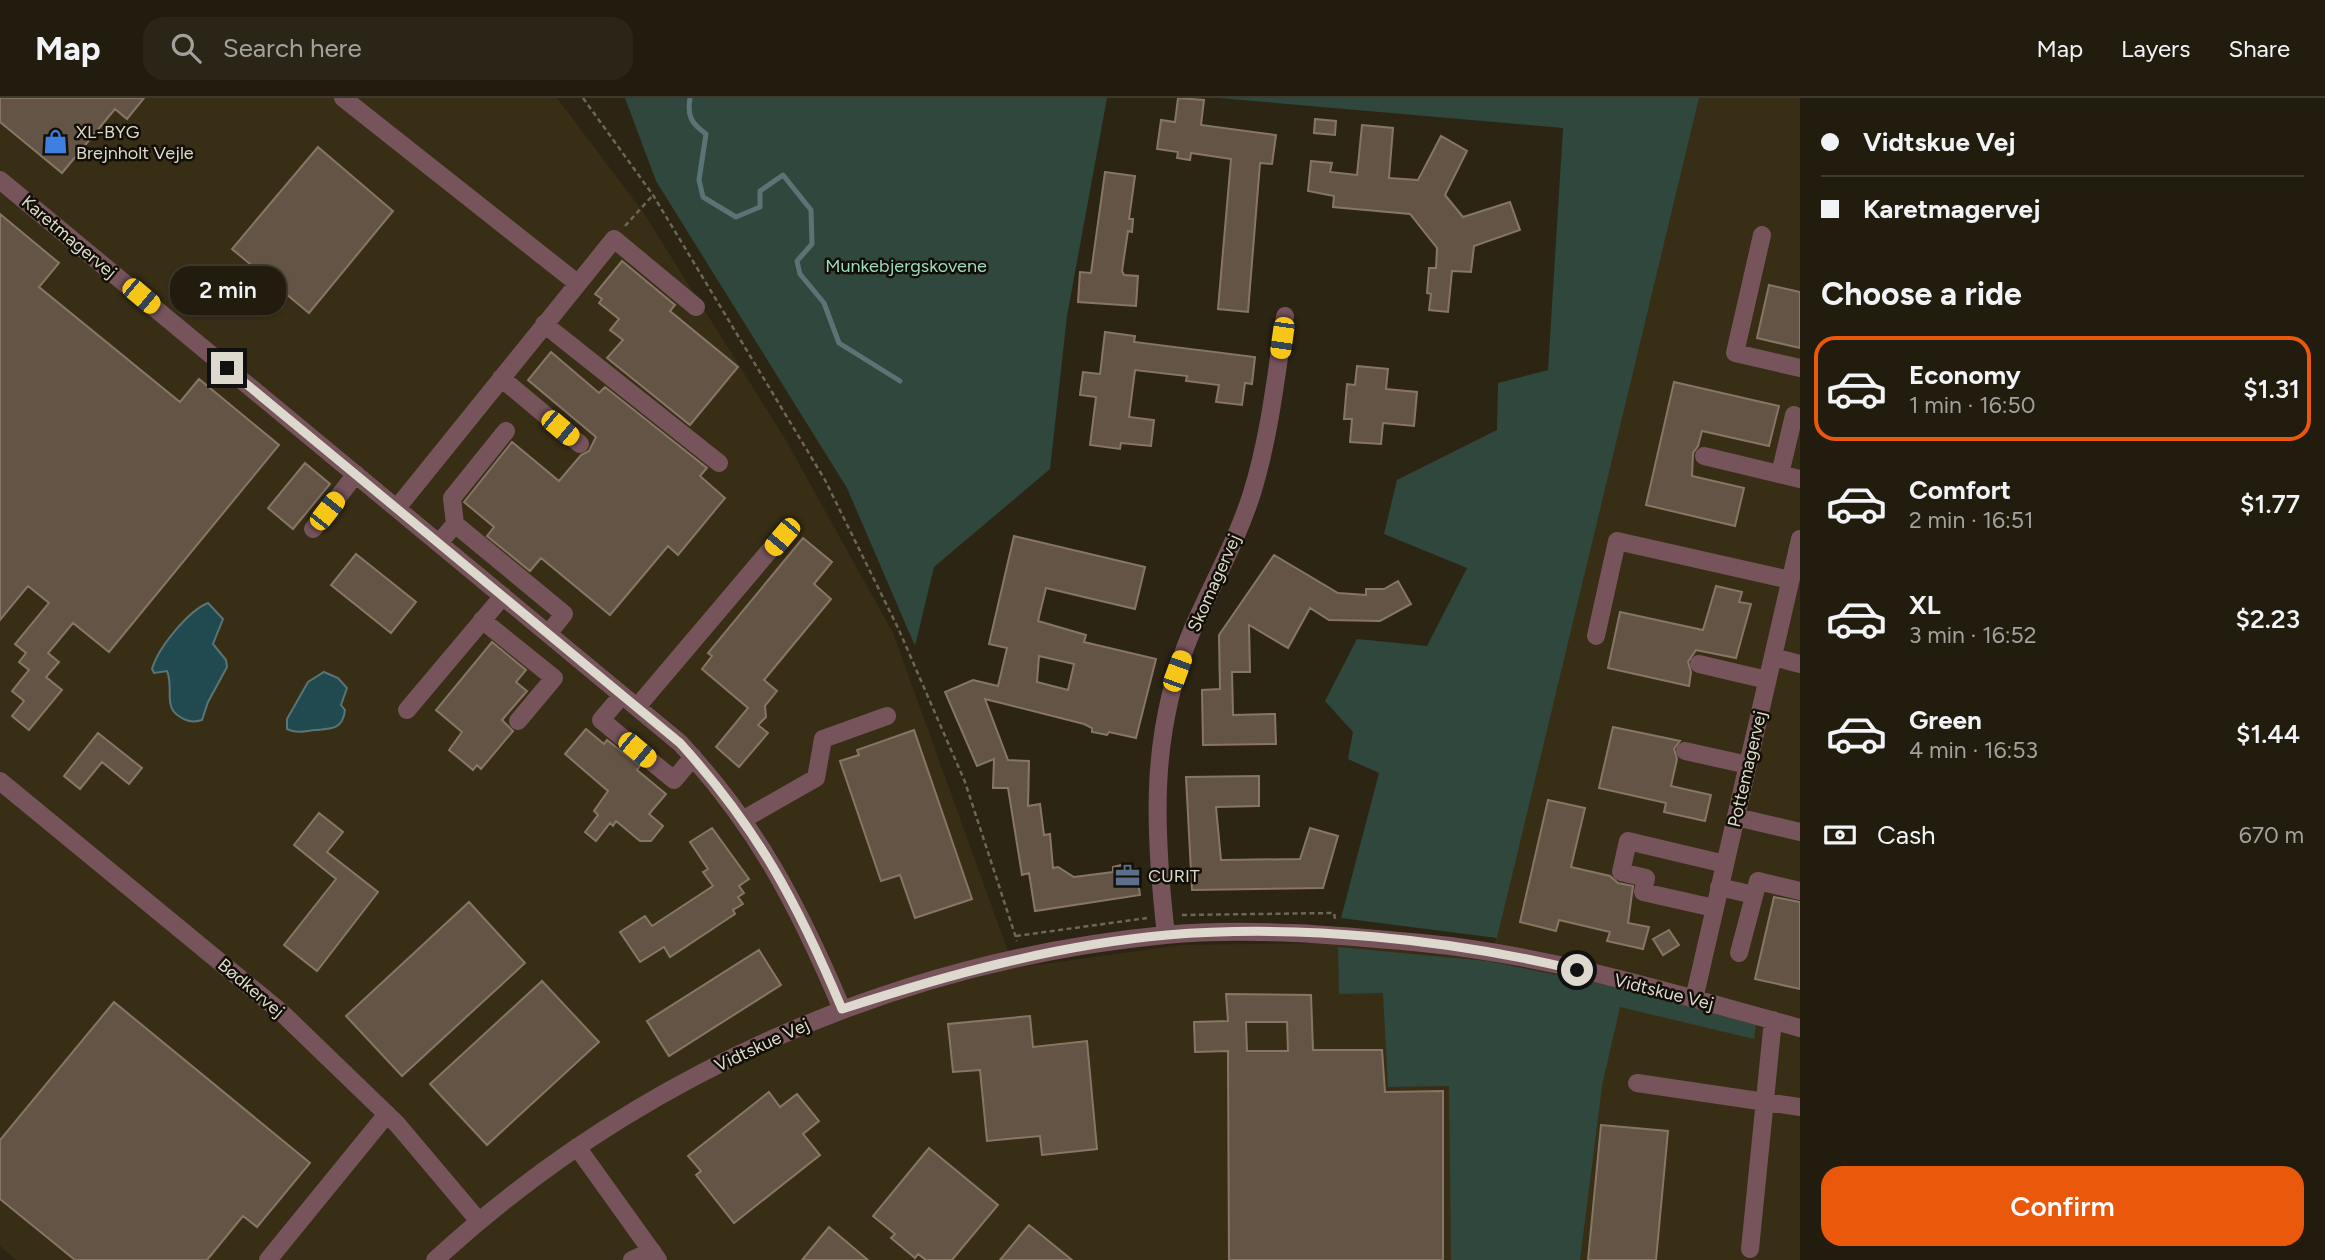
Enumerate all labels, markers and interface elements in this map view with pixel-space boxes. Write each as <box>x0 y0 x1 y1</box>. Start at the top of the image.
search box <box>143 17 633 80</box>
text: Map <box>35 29 101 68</box>
icon: search <box>167 29 205 67</box>
text: Search here <box>223 32 362 64</box>
text: Map <box>2036 34 2083 63</box>
text: Layers <box>2121 34 2190 63</box>
text: Share <box>2228 34 2290 63</box>
place label: XL-BYG Brejnholt Vejle <box>76 121 194 164</box>
text: Vidtskue Vej <box>1863 126 2016 158</box>
shop icon: XL-BYG Brejnholt Vejle <box>42 128 70 156</box>
street label: Karetmagervej <box>17 191 121 283</box>
text: Karetmagervej <box>1863 193 2041 225</box>
park label: Munkebjergskovene <box>825 255 987 277</box>
callout: 2 min <box>169 266 285 316</box>
car <box>119 274 164 318</box>
text: Choose a ride <box>1821 275 2022 313</box>
text: 2 min <box>199 276 257 304</box>
car <box>1269 316 1296 360</box>
route end <box>211 352 243 384</box>
icon: car <box>1825 357 1888 420</box>
text: Economy <box>1909 359 2021 391</box>
text: $1.31 <box>2243 373 2300 405</box>
text: 1 min · 16:50 <box>1909 391 2035 419</box>
car <box>538 406 583 450</box>
icon: car <box>1825 472 1888 535</box>
text: Comfort <box>1909 474 2011 506</box>
car <box>306 488 349 534</box>
text: $1.77 <box>2240 488 2300 520</box>
text: 2 min · 16:51 <box>1909 506 2034 534</box>
car <box>761 514 804 560</box>
street label: Skomagervej <box>1183 531 1245 635</box>
icon: car <box>1825 587 1888 650</box>
text: XL <box>1909 589 1941 621</box>
text: $2.23 <box>2235 603 2300 635</box>
text: 3 min · 16:52 <box>1909 621 2037 649</box>
car <box>1160 648 1195 694</box>
icon: car <box>1825 702 1888 765</box>
text: Green <box>1909 704 1982 736</box>
street label: Pottemagervej <box>1723 709 1771 829</box>
text: $1.44 <box>2236 718 2300 750</box>
car <box>615 728 660 772</box>
text: 4 min · 16:53 <box>1909 736 2038 764</box>
icon: cash <box>1821 816 1859 854</box>
text: Cash <box>1877 819 1936 851</box>
text: 670 m <box>2239 821 2304 849</box>
office icon: CURIT <box>1114 862 1142 890</box>
place label: CURIT <box>1148 865 1200 887</box>
street label: Bødkervej <box>213 954 289 1022</box>
route start <box>1561 954 1593 986</box>
street label: Vidtskue Vej <box>1612 969 1716 1015</box>
street label: Vidtskue Vej <box>711 1014 813 1076</box>
button: Confirm <box>1821 1166 2304 1246</box>

